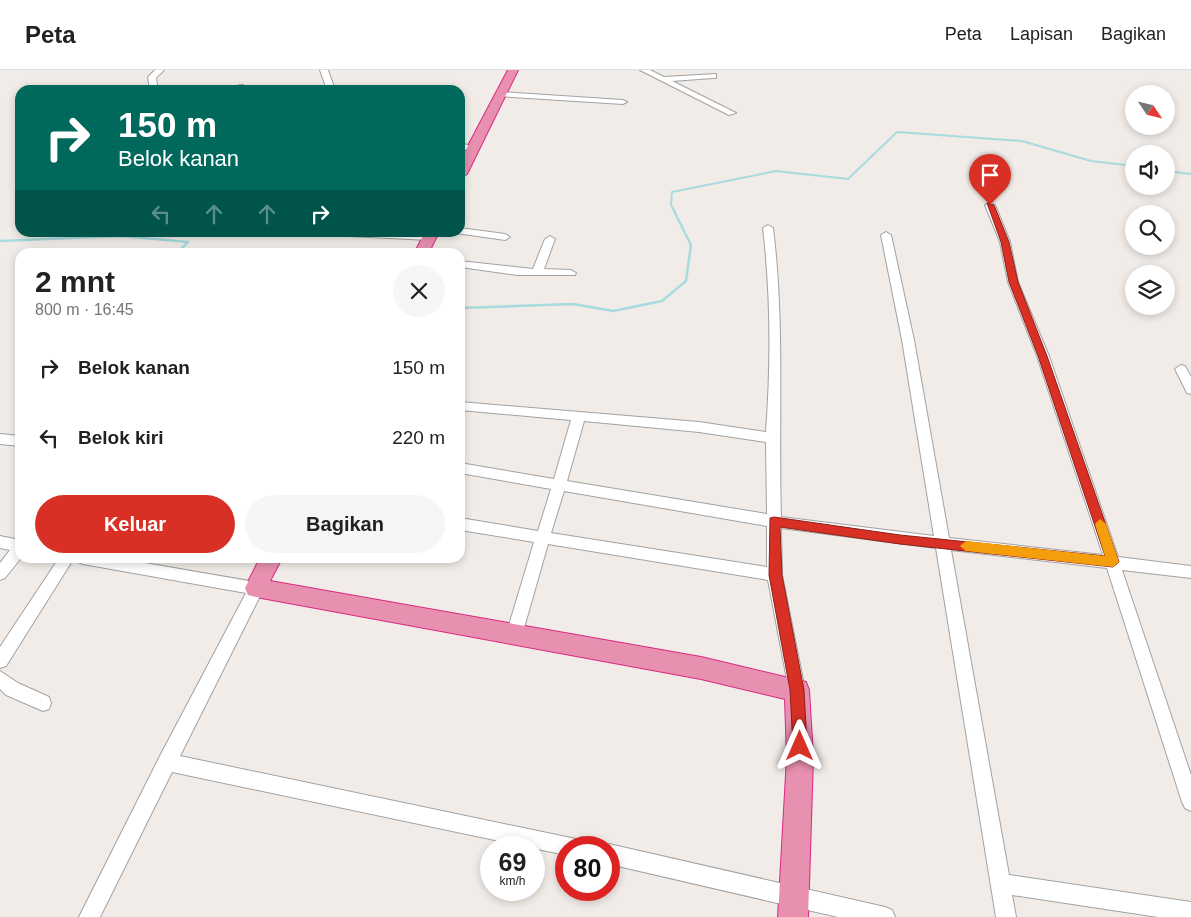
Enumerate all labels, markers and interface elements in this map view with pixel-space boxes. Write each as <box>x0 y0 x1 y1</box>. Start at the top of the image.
text: Peta <box>25 21 76 48</box>
text: Peta <box>945 24 982 44</box>
text: Lapisan <box>1010 24 1073 44</box>
text: Bagikan <box>1101 24 1166 44</box>
north arrow <box>1125 85 1175 135</box>
map controls <box>1125 85 1175 315</box>
icon: right <box>35 105 100 170</box>
text: 150 m <box>118 105 217 144</box>
button: sound <box>1125 145 1175 195</box>
text: Belok kanan <box>118 146 239 171</box>
pin <box>969 154 1011 205</box>
icon: arrive <box>976 161 1004 189</box>
icon: left <box>147 200 175 228</box>
icon: ahead <box>200 200 228 228</box>
icon: ahead <box>253 200 281 228</box>
icon: right <box>306 200 334 228</box>
button: search <box>1125 205 1175 255</box>
text: 2 mnt <box>35 265 115 298</box>
button: close <box>393 265 445 317</box>
button: layers <box>1125 265 1175 315</box>
text: 800 m · 16:45 <box>35 301 134 318</box>
icon: right <box>35 354 63 382</box>
text: Belok kanan <box>78 357 190 378</box>
text: 150 m <box>392 357 445 378</box>
icon: left <box>35 424 63 452</box>
text: Belok kiri <box>78 427 164 448</box>
text: 220 m <box>392 427 445 448</box>
button: Keluar <box>35 495 235 553</box>
button: Bagikan <box>245 495 445 553</box>
position arrow <box>773 719 825 771</box>
speed limit sign: 80 <box>555 836 620 901</box>
text: 69 <box>499 848 526 876</box>
text: km/h <box>499 874 526 888</box>

